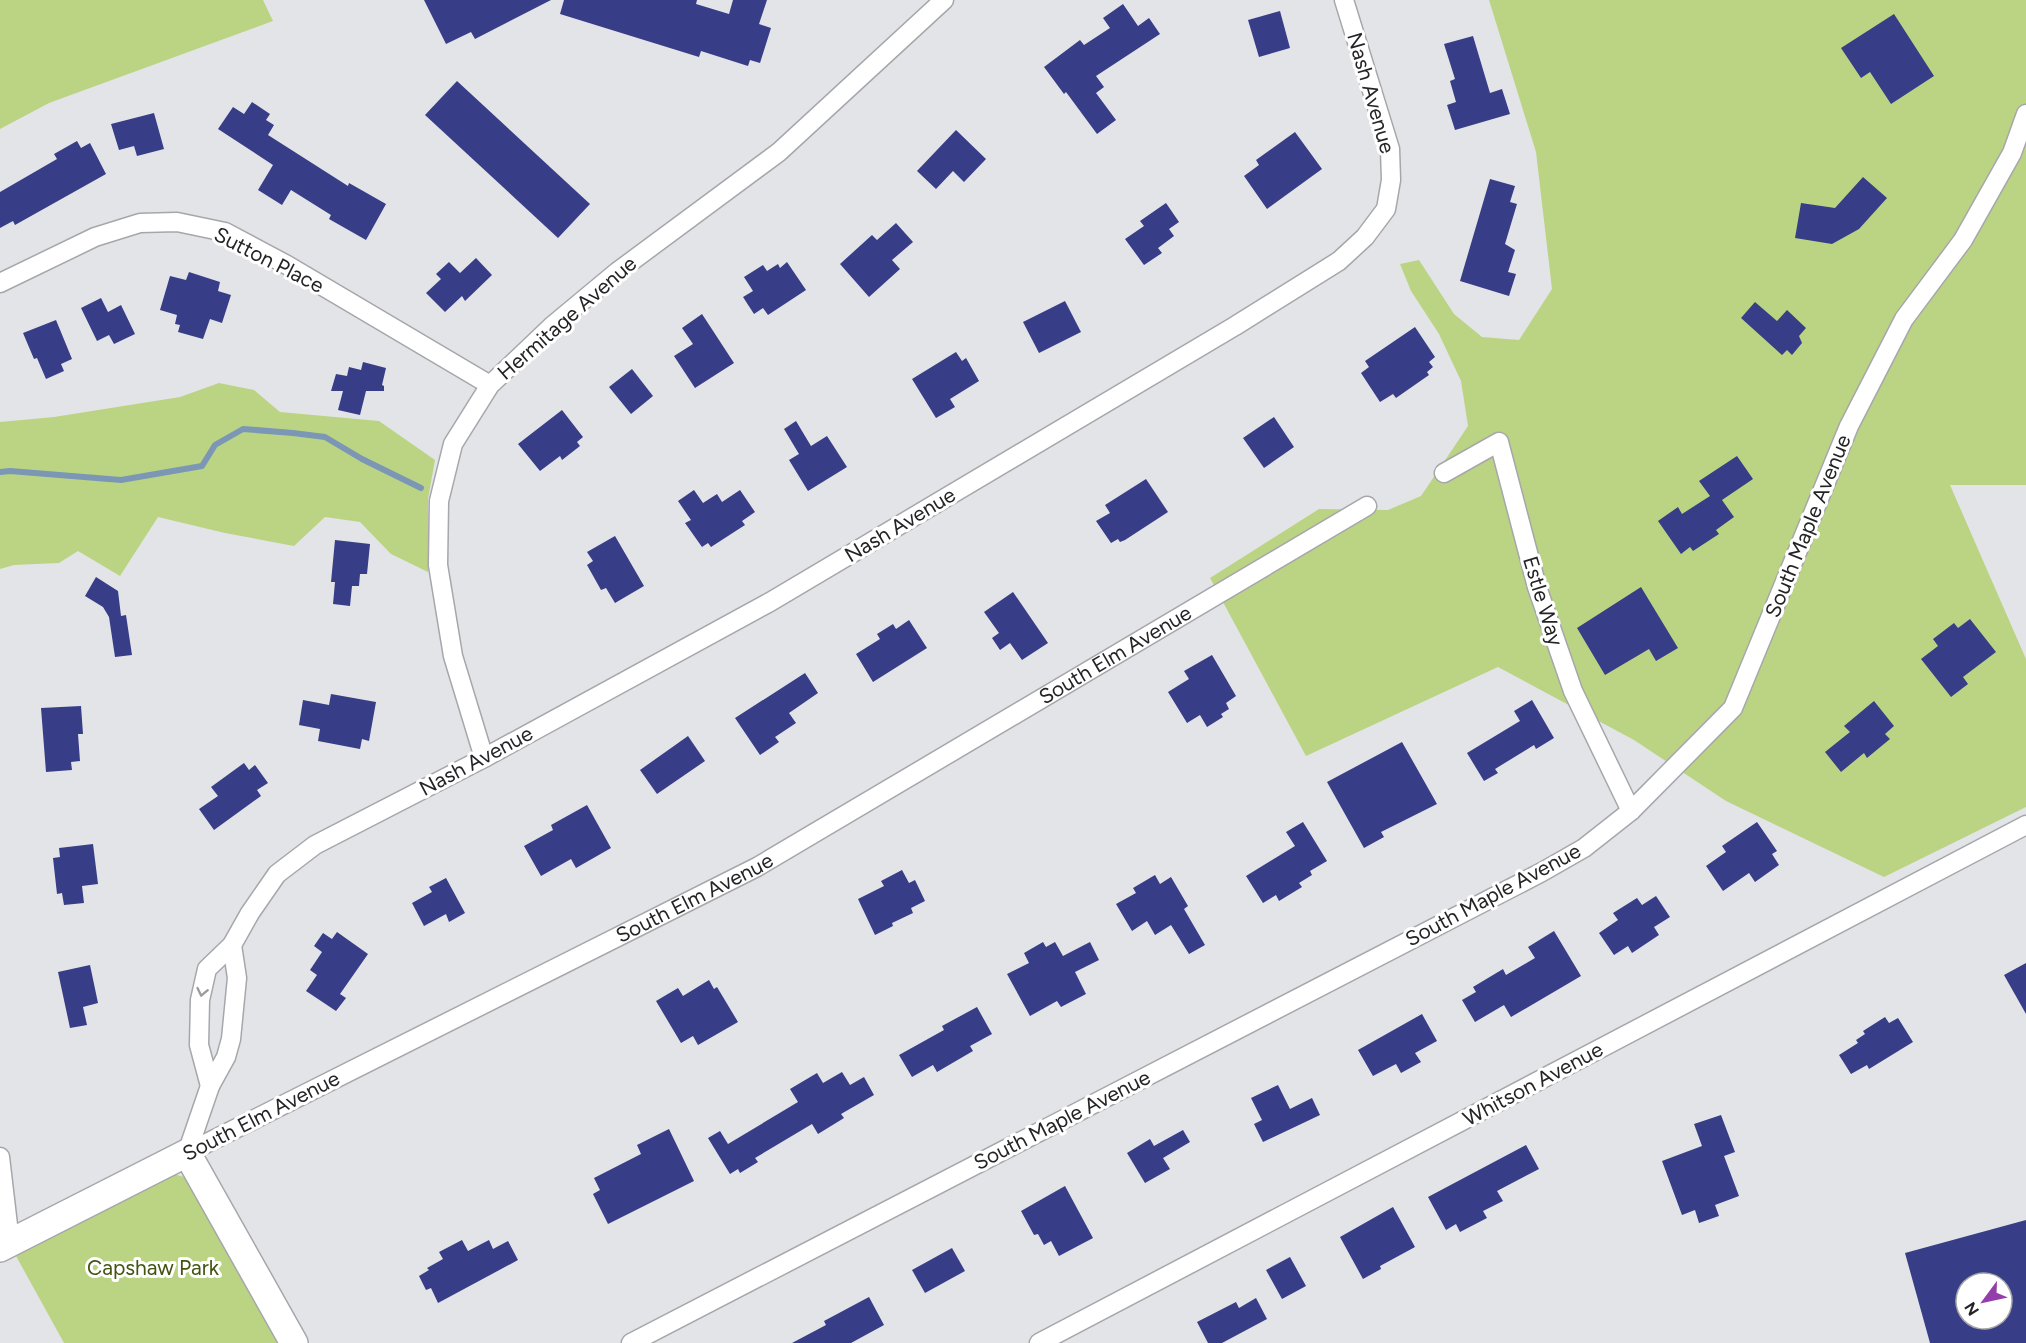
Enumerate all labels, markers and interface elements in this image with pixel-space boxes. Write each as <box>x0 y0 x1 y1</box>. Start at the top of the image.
street label: Nash Avenue <box>1342 29 1401 156</box>
street label: Sutton Place <box>210 221 328 298</box>
street label: Hermitage Avenue <box>492 251 641 385</box>
street label: South Maple Avenue <box>1759 431 1856 621</box>
street label: Nash Avenue <box>840 482 960 567</box>
street label: Estle Way <box>1518 553 1569 649</box>
street label: South Elm Avenue <box>1034 600 1196 709</box>
street label: Nash Avenue <box>415 720 537 801</box>
street label: South Maple Avenue <box>1401 838 1585 951</box>
street label: South Elm Avenue <box>612 847 777 948</box>
one-way arrow <box>196 987 209 997</box>
street label: Whitson Avenue <box>1459 1036 1607 1131</box>
street label: South Maple Avenue <box>969 1064 1154 1175</box>
street label: South Elm Avenue <box>178 1065 343 1166</box>
park label: Capshaw Park <box>87 1255 220 1280</box>
north arrow <box>1954 1271 2014 1331</box>
text: N <box>1961 1299 1983 1319</box>

